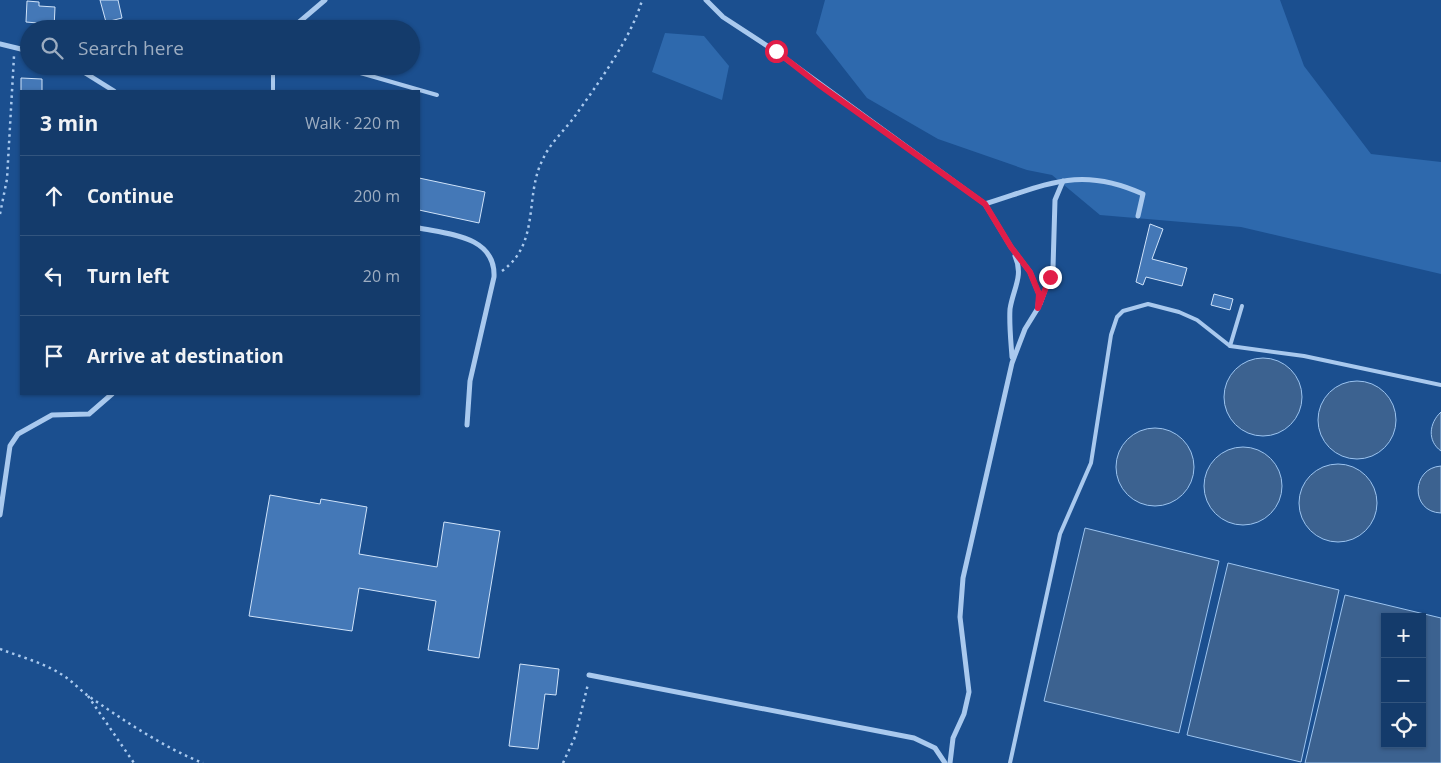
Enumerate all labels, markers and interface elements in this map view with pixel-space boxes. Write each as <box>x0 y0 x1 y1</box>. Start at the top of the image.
search box <box>20 20 420 75</box>
icon: search <box>38 34 66 62</box>
text: Search here <box>78 35 184 61</box>
route start <box>765 40 788 63</box>
text: 3 min <box>40 109 98 137</box>
text: Walk · 220 m <box>305 112 400 134</box>
icon: ahead <box>40 182 68 210</box>
text: Continue <box>87 183 174 209</box>
text: 200 m <box>354 185 400 207</box>
icon: left <box>40 262 68 290</box>
text: Turn left <box>87 263 169 289</box>
text: 20 m <box>363 265 400 287</box>
route end <box>1039 266 1062 289</box>
icon: arrive <box>40 342 68 370</box>
text: Arrive at destination <box>87 343 284 369</box>
map controls <box>1381 613 1426 748</box>
button: + <box>1381 613 1426 658</box>
button: − <box>1381 658 1426 703</box>
button: locate <box>1381 703 1426 748</box>

